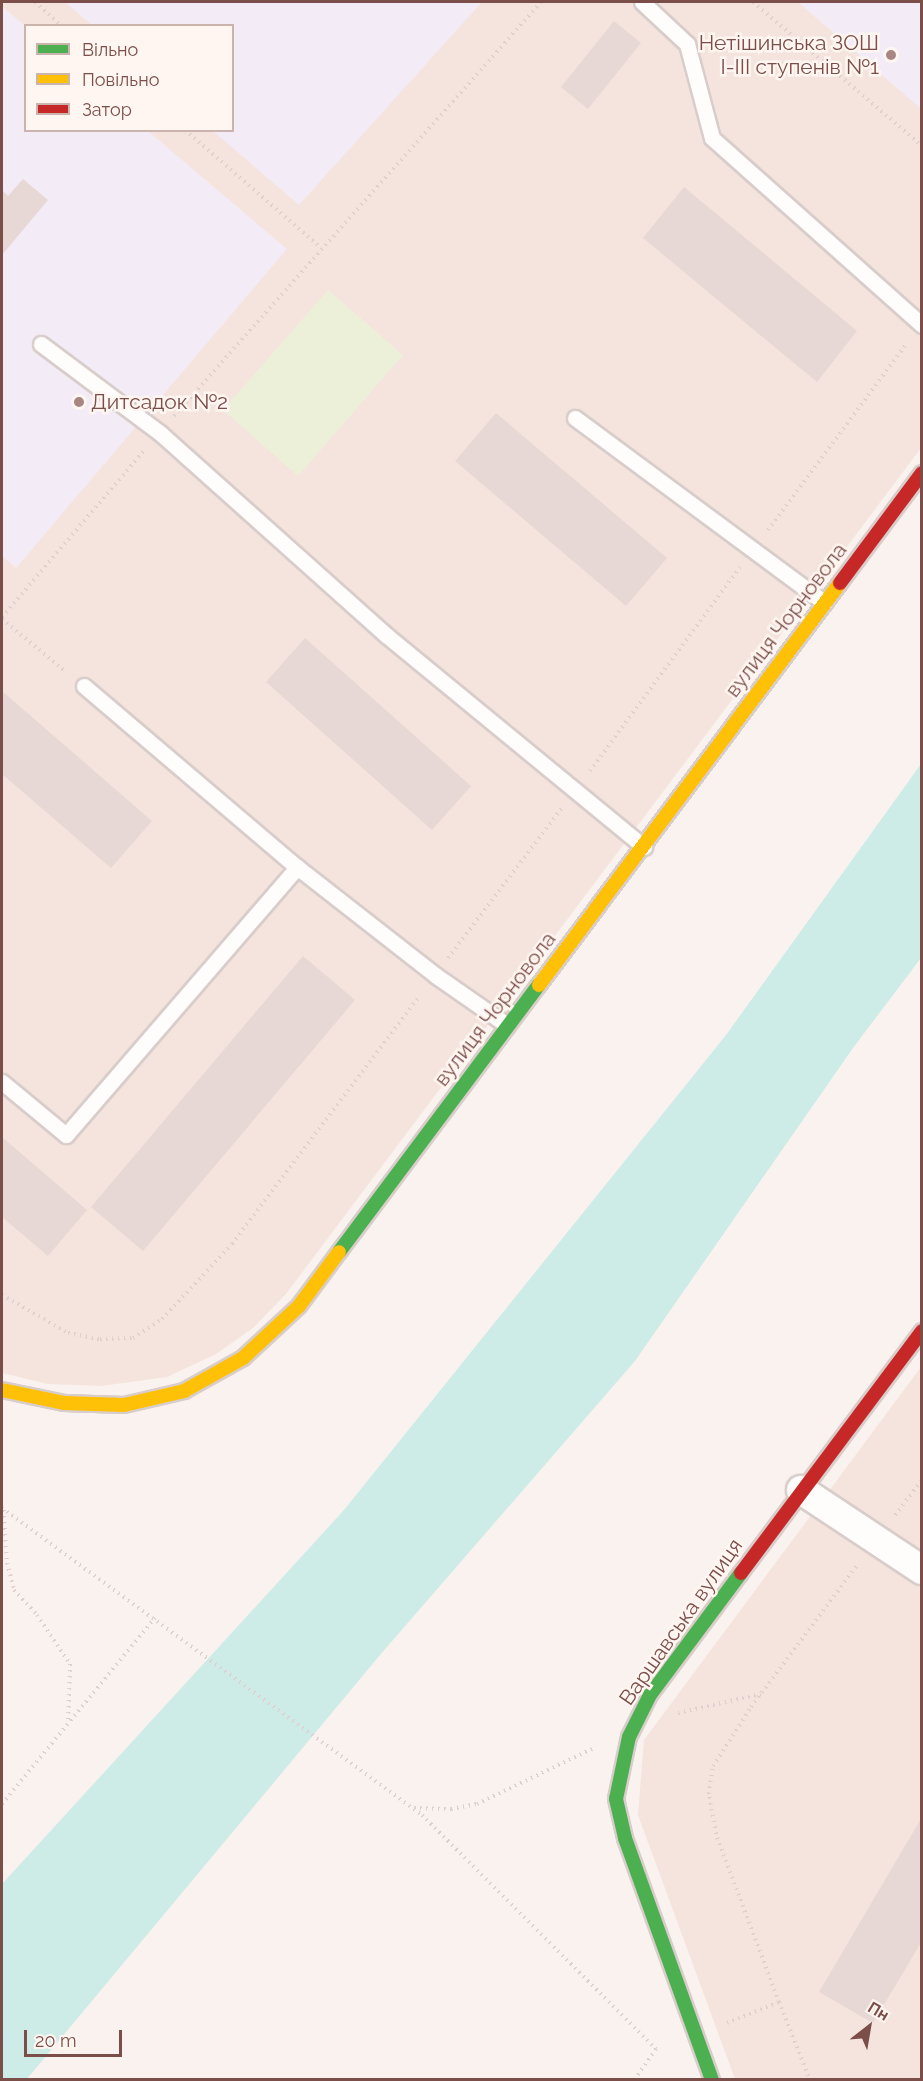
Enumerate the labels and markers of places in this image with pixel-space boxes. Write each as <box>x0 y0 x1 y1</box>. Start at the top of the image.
place label: Нетішинська ЗОШ І-ІІІ ступенів №1 <box>699 30 879 80</box>
marker: Нетішинська ЗОШ І-ІІІ ступенів №1 <box>884 48 898 62</box>
place label: Дитсадок №2 <box>91 389 228 415</box>
marker: Дитсадок №2 <box>72 395 86 409</box>

